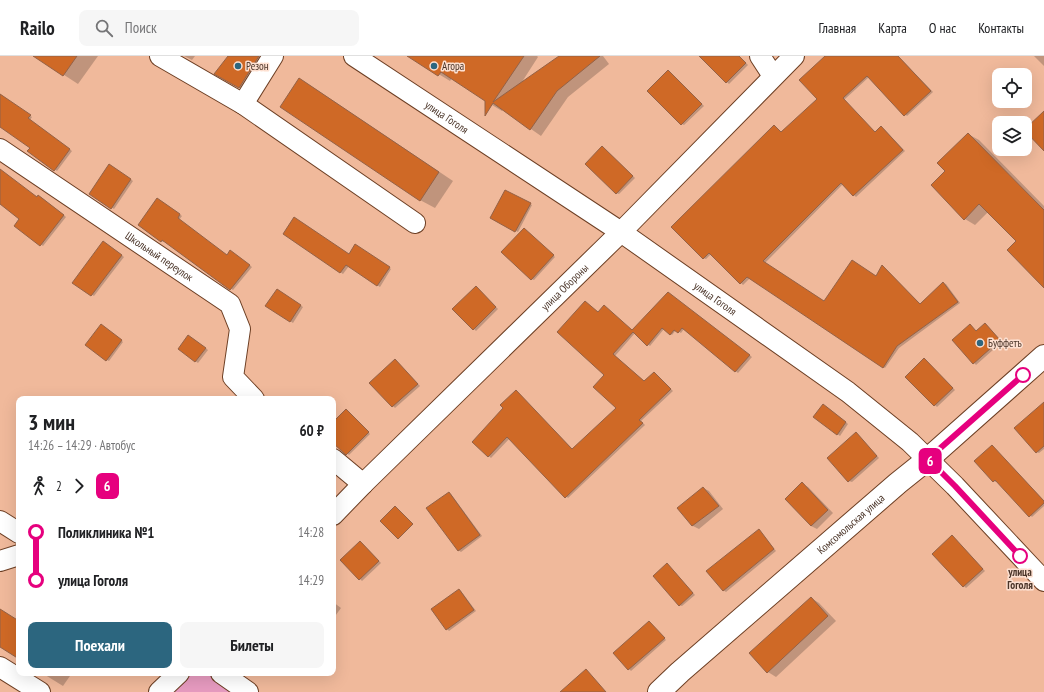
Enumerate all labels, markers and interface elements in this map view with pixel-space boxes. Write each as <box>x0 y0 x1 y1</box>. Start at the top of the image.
search box <box>79 10 359 46</box>
text: Railo <box>20 16 55 40</box>
icon: search <box>93 17 115 39</box>
text: Поиск <box>125 18 157 37</box>
text: Главная <box>818 19 856 37</box>
text: Карта <box>878 19 907 37</box>
text: О нас <box>929 19 956 37</box>
text: Контакты <box>978 19 1024 37</box>
place label: Резон <box>246 59 269 73</box>
place label: Агора <box>442 59 464 73</box>
marker: Резон <box>233 61 243 71</box>
marker: Агора <box>429 61 439 71</box>
map controls <box>992 68 1032 156</box>
button: locate <box>992 68 1032 108</box>
street label: улица Гоголя <box>422 98 471 137</box>
button: layers <box>992 116 1032 156</box>
street label: Школьный переулок <box>122 228 197 285</box>
street label: улица Обороны <box>538 261 591 313</box>
street label: улица Гоголя <box>691 278 739 318</box>
place label: Буффетъ <box>988 336 1022 350</box>
marker: Буффетъ <box>975 338 985 348</box>
unlabelled marker <box>1015 367 1031 383</box>
text: 3 мин <box>28 408 75 436</box>
text: 60 ₽ <box>299 421 324 440</box>
text: 14:26 – 14:29 · Автобус <box>28 437 135 454</box>
line badge: 6 <box>917 448 943 474</box>
text: 6 <box>927 452 933 470</box>
icon: walk <box>28 475 50 497</box>
icon: forward <box>68 475 90 497</box>
text: 6 <box>104 477 111 495</box>
text: 2 <box>56 478 62 495</box>
street label: Комсомольская улица <box>814 491 887 557</box>
text: Поликлиника №1 <box>58 523 155 542</box>
text: 14:28 <box>298 524 324 541</box>
marker: улица Гоголя <box>1012 548 1028 564</box>
place label: улица Гоголя <box>1007 565 1033 592</box>
text: улица Гоголя <box>58 571 128 590</box>
text: 14:29 <box>298 572 324 589</box>
button: Поехали <box>28 622 172 668</box>
button: Билеты <box>180 622 324 668</box>

